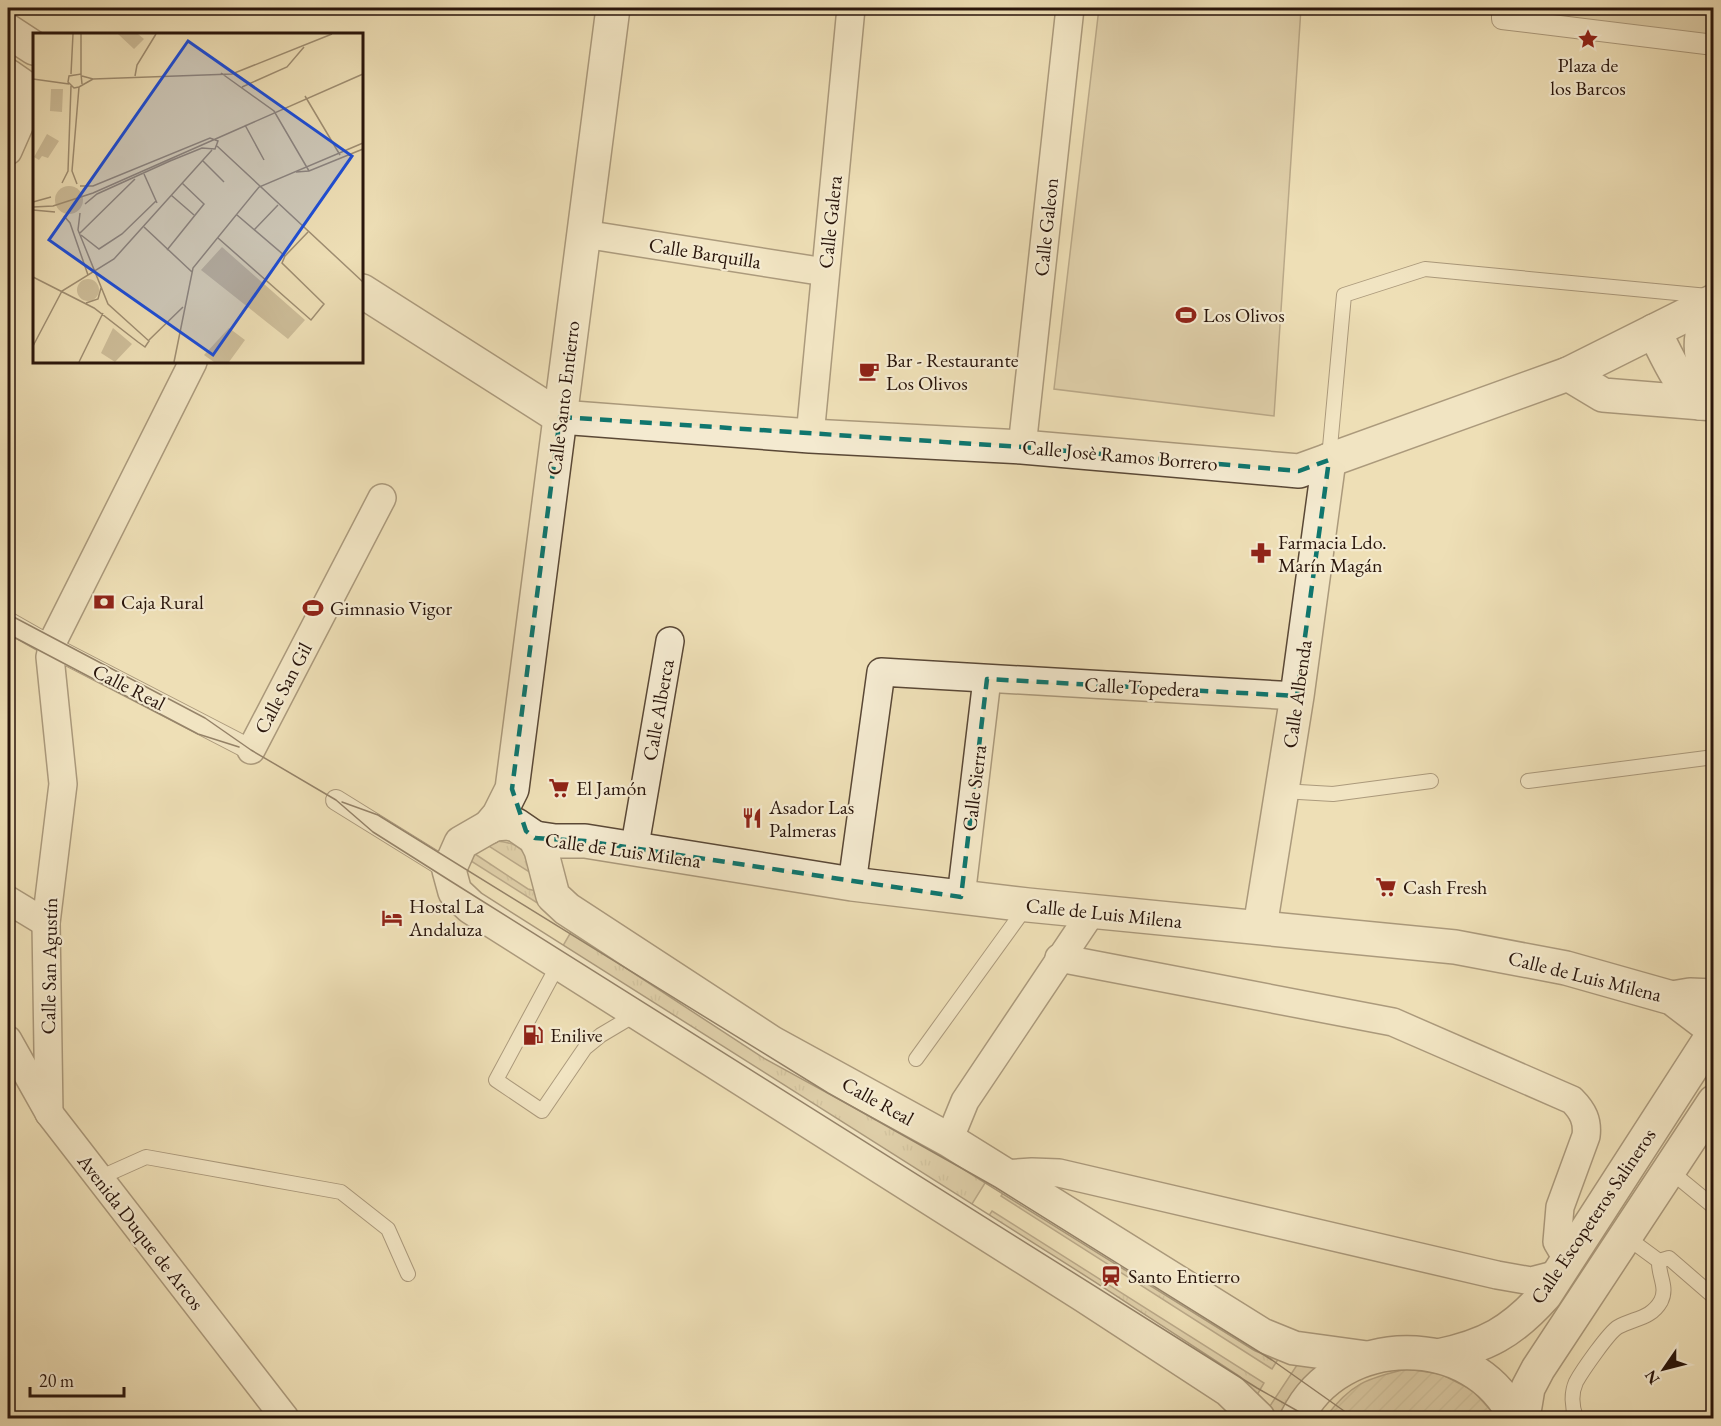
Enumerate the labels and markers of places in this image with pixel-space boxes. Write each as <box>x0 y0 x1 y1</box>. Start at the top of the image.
place icon: Plaza de los Barcos <box>1576 27 1600 51</box>
place label: Plaza de los Barcos <box>1550 52 1626 101</box>
place label: Los Olivos <box>1203 302 1285 328</box>
sports icon: Los Olivos <box>1174 303 1198 327</box>
place label: Bar - Restaurante Los Olivos <box>886 347 1019 396</box>
cafe icon: Bar - Restaurante Los Olivos <box>857 359 881 383</box>
place label: Farmacia Ldo. Marín Magán <box>1278 529 1387 578</box>
pharmacy icon: Farmacia Ldo. Marín Magán <box>1249 541 1273 565</box>
place label: Caja Rural <box>121 589 204 615</box>
bank icon: Caja Rural <box>92 590 116 614</box>
place label: Gimnasio Vigor <box>330 595 452 621</box>
sports icon: Gimnasio Vigor <box>301 596 325 620</box>
place label: El Jamón <box>576 775 647 801</box>
supermarket icon: El Jamón <box>547 776 571 800</box>
place label: Asador Las Palmeras <box>768 794 854 843</box>
restaurant icon: Asador Las Palmeras <box>740 806 764 830</box>
place label: Cash Fresh <box>1403 874 1487 900</box>
supermarket icon: Cash Fresh <box>1374 875 1398 899</box>
place label: Hostal La Andaluza <box>408 893 484 942</box>
hotel icon: Hostal La Andaluza <box>380 906 404 930</box>
place label: Enilive <box>550 1022 603 1048</box>
fuel station icon: Enilive <box>521 1023 545 1047</box>
place label: Santo Entierro <box>1128 1263 1240 1289</box>
station icon: Santo Entierro <box>1099 1264 1123 1288</box>

